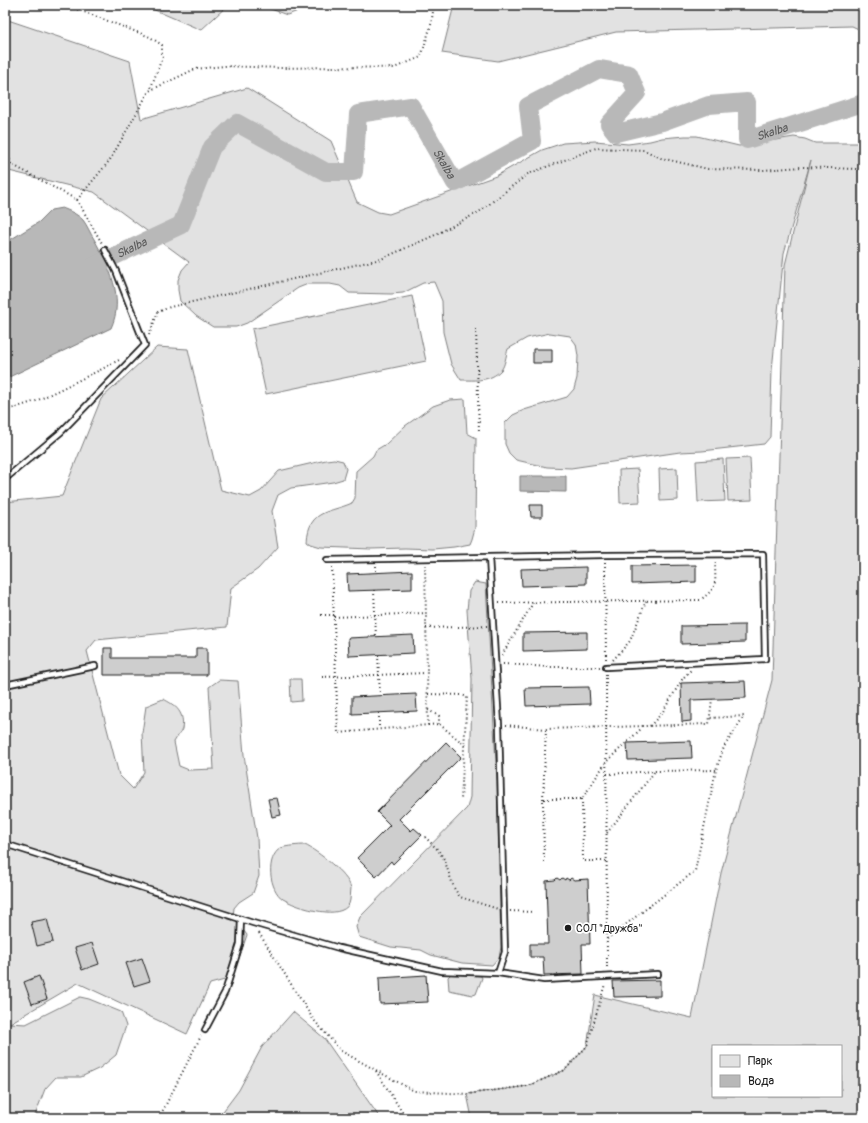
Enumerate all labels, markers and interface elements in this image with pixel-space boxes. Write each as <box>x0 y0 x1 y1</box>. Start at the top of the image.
water label: Skalba <box>754 120 791 144</box>
water label: Skalba <box>430 146 459 182</box>
water label: Skalba <box>114 234 150 262</box>
place label: СОЛ "Дружба" <box>576 922 643 935</box>
marker: СОЛ "Дружба" <box>563 923 573 933</box>
legend <box>712 1045 842 1097</box>
text: Парк <box>748 1054 773 1069</box>
text: Вода <box>748 1074 774 1089</box>

